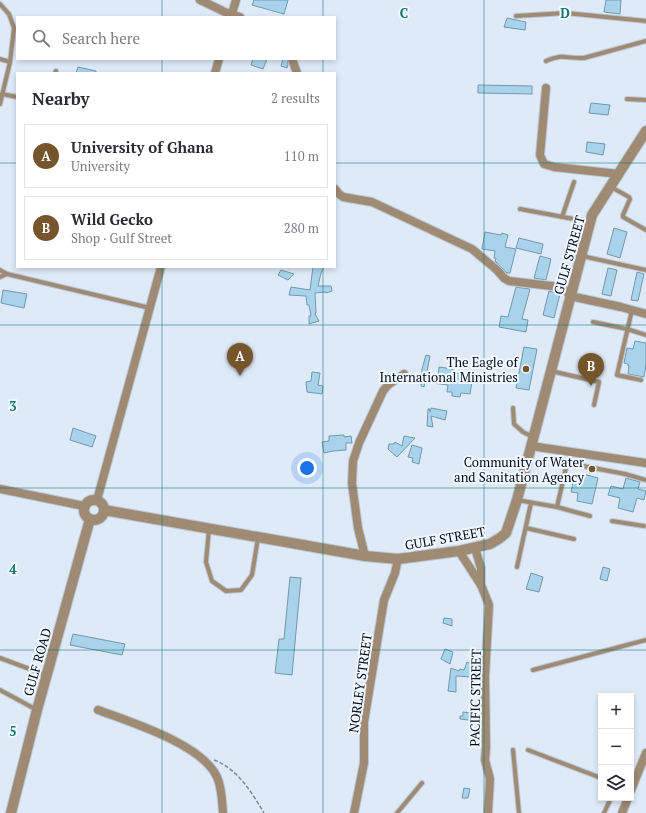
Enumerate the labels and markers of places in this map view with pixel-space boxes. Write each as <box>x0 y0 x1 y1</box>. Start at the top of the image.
pin: A <box>227 343 253 376</box>
place label: The Eagle of International Ministries <box>379 353 520 386</box>
pin: B <box>578 353 604 386</box>
marker: The Eagle of International Ministries <box>521 364 531 374</box>
place label: Community of Water and Sanitation Agency <box>454 453 584 486</box>
marker: Community of Water and Sanitation Agency <box>587 464 597 474</box>

